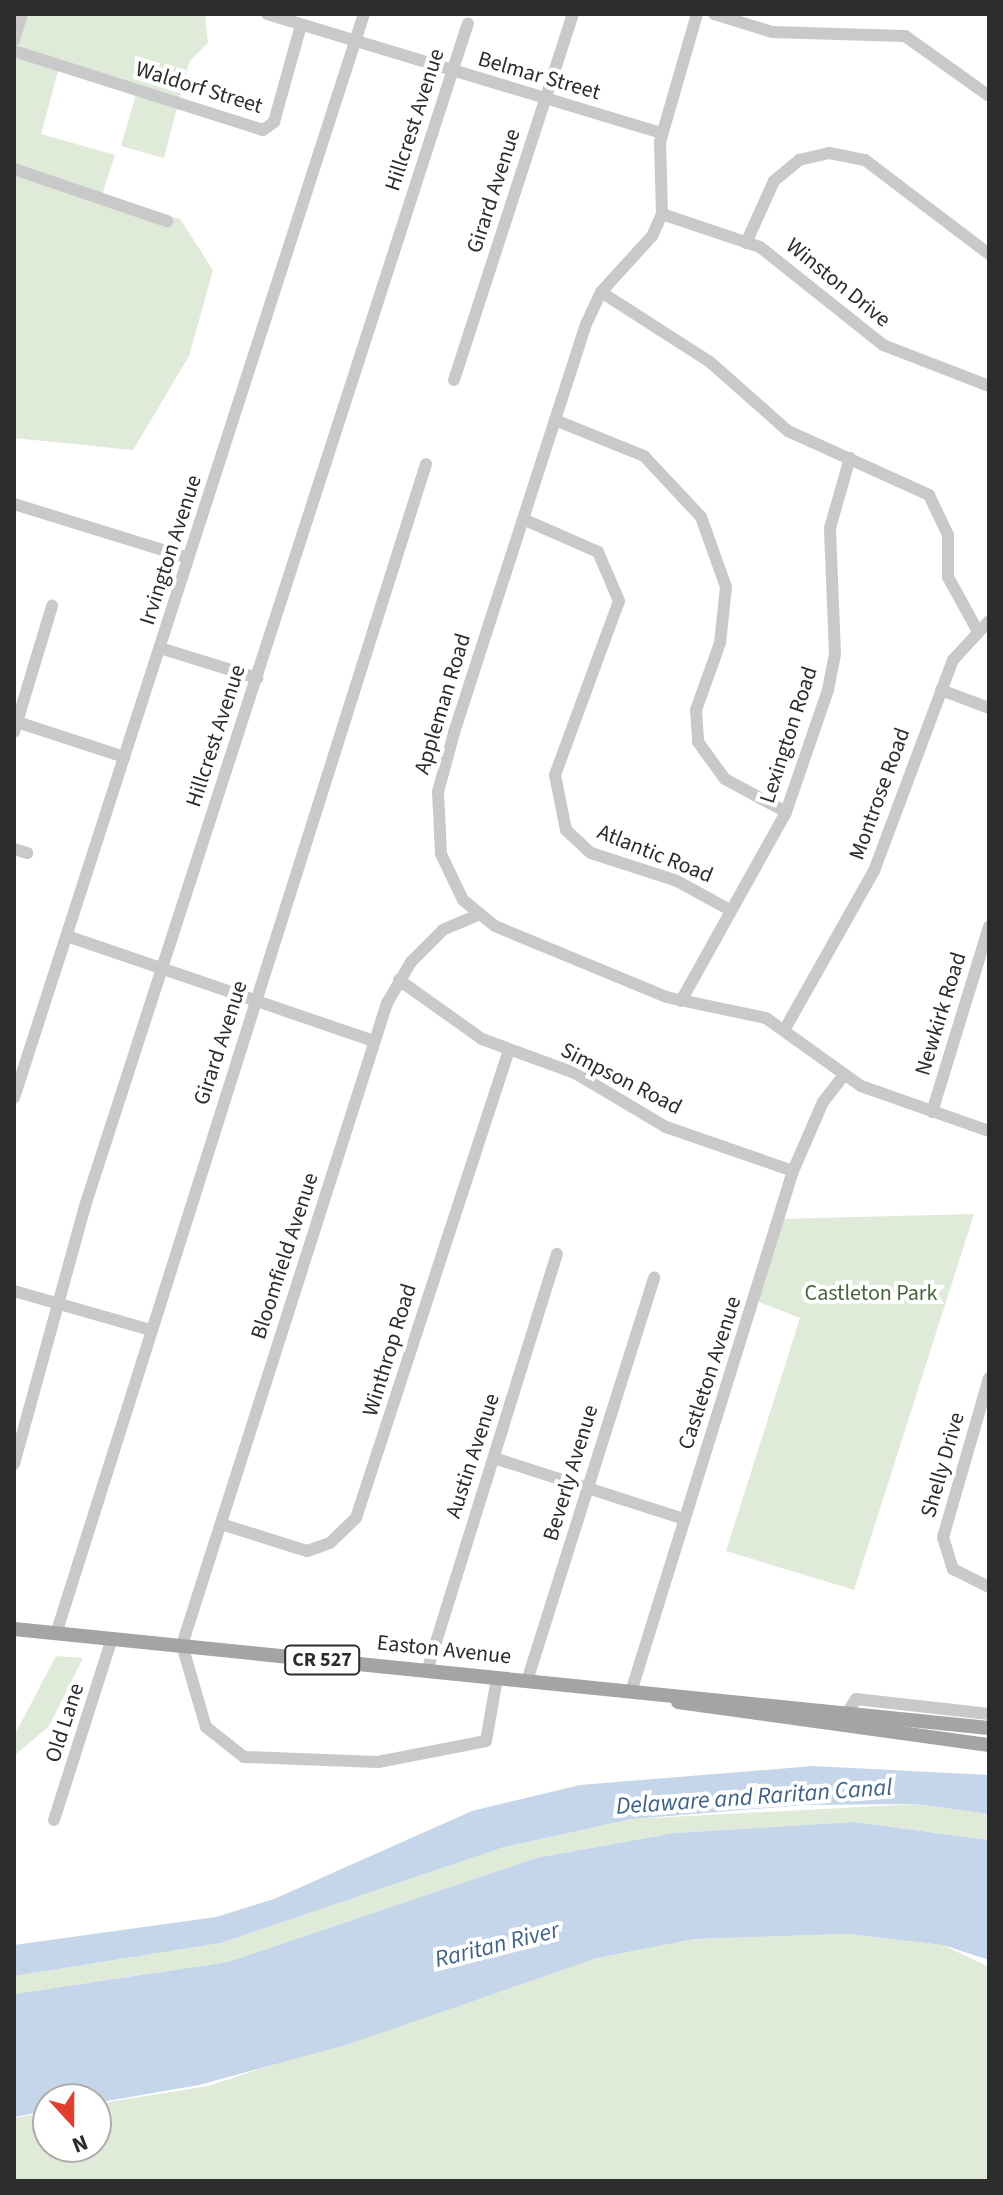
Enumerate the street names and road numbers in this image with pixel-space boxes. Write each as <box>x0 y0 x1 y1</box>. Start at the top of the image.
street label: Hillcrest Avenue <box>380 46 450 194</box>
street label: Belmar Street <box>475 46 603 106</box>
street label: Waldorf Street <box>132 56 266 120</box>
street label: Girard Avenue <box>462 126 526 256</box>
street label: Winston Drive <box>780 233 896 333</box>
street label: Irvington Avenue <box>134 472 208 628</box>
street label: Appleman Road <box>409 630 477 778</box>
street label: Hillcrest Avenue <box>181 662 251 810</box>
street label: Lexington Road <box>754 663 824 807</box>
street label: Montrose Road <box>844 724 916 864</box>
street label: Atlantic Road <box>593 819 717 889</box>
street label: Newkirk Road <box>910 949 972 1079</box>
street label: Girard Avenue <box>189 978 253 1108</box>
street label: Simpson Road <box>556 1037 686 1121</box>
street label: Bloomfield Avenue <box>246 1169 324 1343</box>
street label: Winthrop Road <box>357 1280 423 1420</box>
street label: Castleton Avenue <box>673 1293 747 1453</box>
street label: Austin Avenue <box>440 1390 506 1522</box>
street label: Beverly Avenue <box>538 1402 604 1544</box>
street label: Shelly Drive <box>915 1409 971 1521</box>
street label: Easton Avenue <box>376 1630 512 1670</box>
road number: CR 527 <box>284 1644 360 1676</box>
street label: Old Lane <box>40 1680 90 1766</box>

